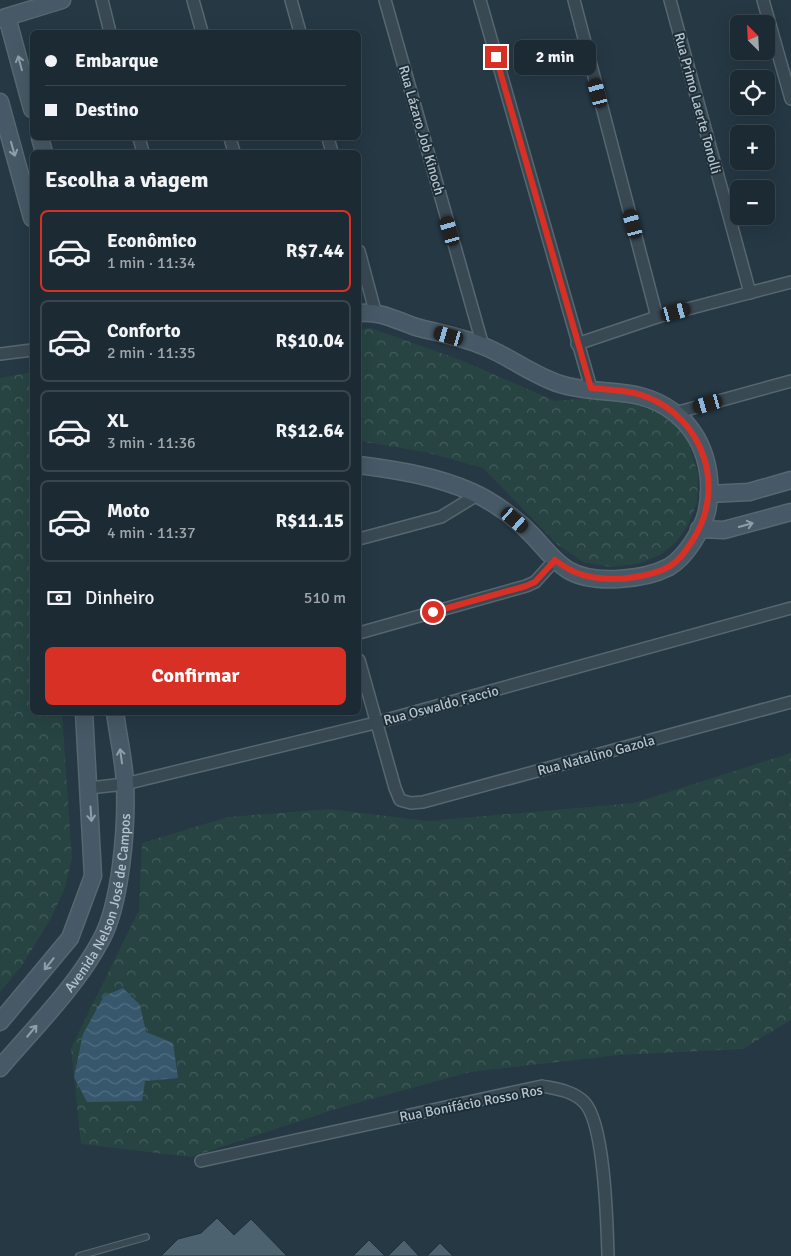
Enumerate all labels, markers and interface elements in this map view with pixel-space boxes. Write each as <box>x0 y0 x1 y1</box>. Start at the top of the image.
north arrow <box>730 15 775 60</box>
map controls <box>730 15 775 225</box>
street label: Rua Primo Laerte Tonolli <box>670 31 725 176</box>
callout: 2 min <box>514 40 596 74</box>
route end <box>485 46 507 68</box>
text: 2 min <box>536 47 574 67</box>
text: Embarque <box>75 49 159 73</box>
one-way arrow <box>14 55 24 71</box>
street label: Rua Lázaro Job Kinoch <box>395 63 448 197</box>
button: locate <box>730 70 775 115</box>
car <box>586 77 609 109</box>
text: Destino <box>75 98 139 122</box>
button: + <box>730 125 775 170</box>
one-way arrow <box>9 140 19 156</box>
text: Escolha a viagem <box>45 166 209 193</box>
button: − <box>730 180 775 225</box>
car <box>621 208 644 240</box>
car <box>438 215 461 247</box>
icon: car <box>47 229 92 274</box>
text: Econômico <box>107 229 197 253</box>
text: R$7.44 <box>286 239 344 263</box>
text: 1 min · 11:34 <box>107 253 196 273</box>
car <box>659 301 692 323</box>
icon: car <box>47 319 92 364</box>
text: Conforto <box>107 319 181 343</box>
car <box>432 325 465 347</box>
text: R$10.04 <box>276 329 344 353</box>
text: 2 min · 11:35 <box>107 343 196 363</box>
car <box>691 393 724 415</box>
icon: car <box>47 409 92 454</box>
text: XL <box>107 409 129 433</box>
text: R$12.64 <box>276 419 344 443</box>
text: 3 min · 11:36 <box>107 433 196 453</box>
icon: car <box>47 499 92 544</box>
text: Moto <box>107 499 150 523</box>
car <box>498 504 531 536</box>
text: R$11.15 <box>276 509 344 533</box>
one-way arrow <box>737 519 753 529</box>
text: 4 min · 11:37 <box>107 523 196 543</box>
icon: cash <box>45 584 73 612</box>
text: Dinheiro <box>85 586 154 610</box>
text: 510 m <box>304 588 346 608</box>
route start <box>422 601 444 623</box>
button: Confirmar <box>45 647 346 705</box>
street label: Rua Oswaldo Faccio <box>382 682 501 729</box>
street label: Rua Natalino Gazola <box>536 732 657 779</box>
one-way arrow <box>116 748 126 764</box>
one-way arrow <box>86 805 95 821</box>
street label: Avenida Nelson José de Campos <box>61 813 134 996</box>
one-way arrow <box>43 957 54 970</box>
one-way arrow <box>26 1025 37 1038</box>
street label: Rua Bonifácio Rosso Ros <box>398 1081 544 1126</box>

